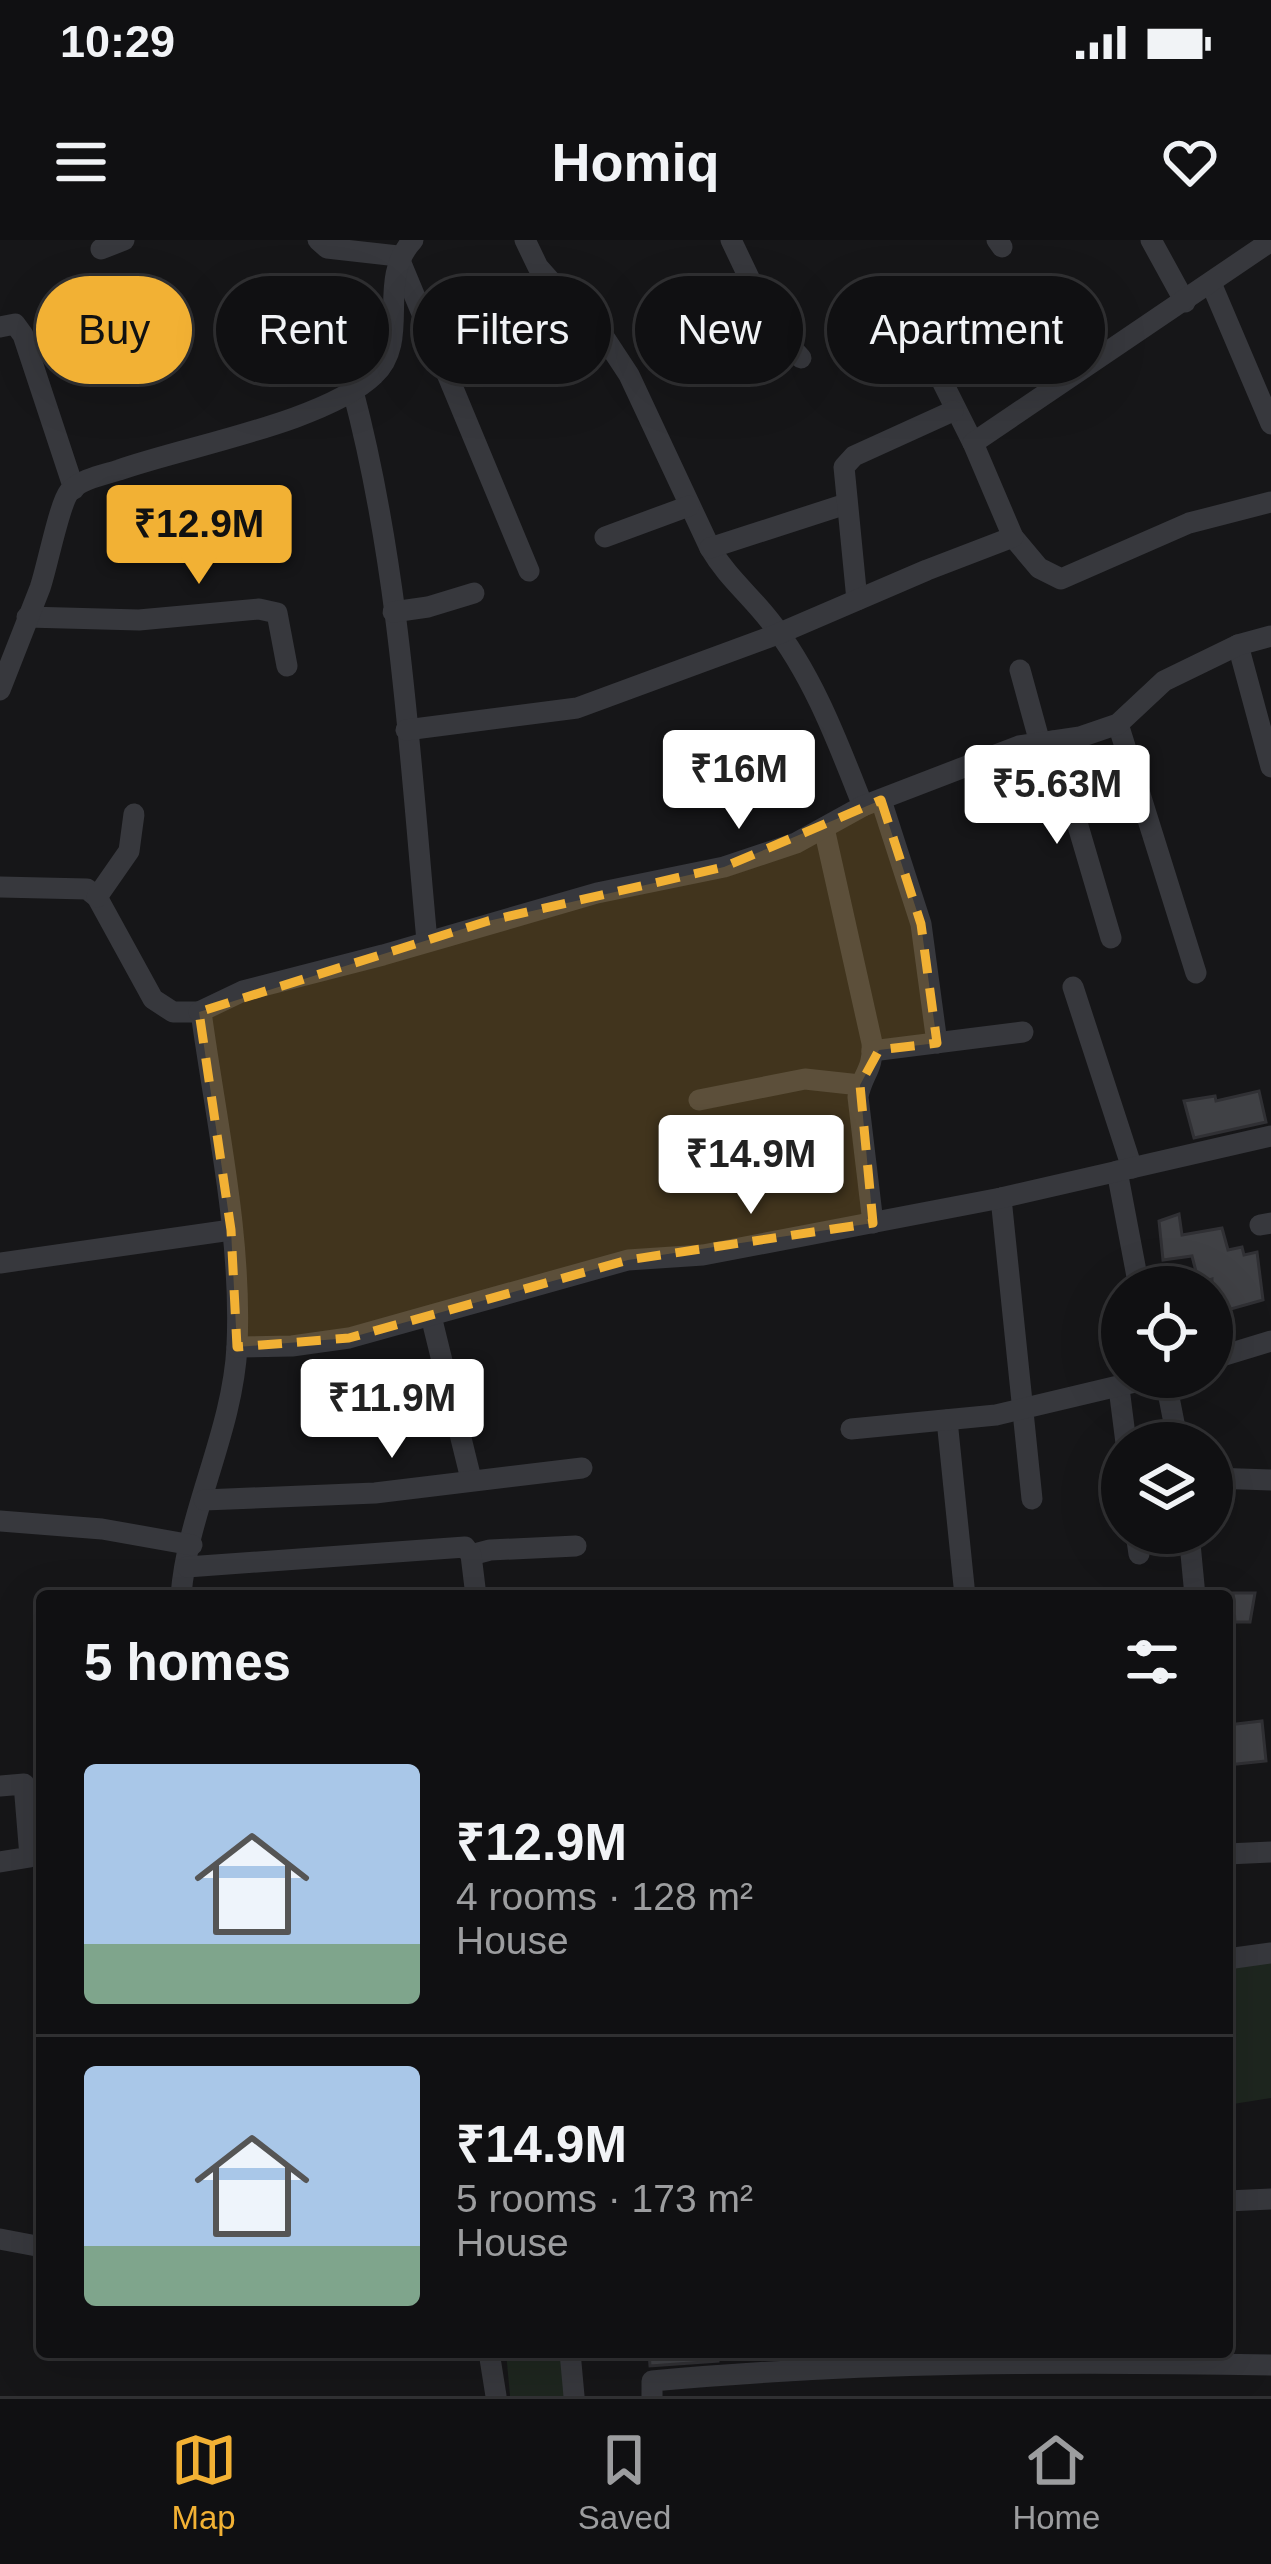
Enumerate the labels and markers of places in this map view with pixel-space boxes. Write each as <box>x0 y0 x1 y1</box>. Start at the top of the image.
pin: ₹12.9M <box>101 485 297 587</box>
pin: ₹16M <box>668 730 810 832</box>
pin: ₹5.63M <box>959 745 1155 847</box>
pin: ₹14.9M <box>653 1115 849 1217</box>
pin: ₹11.9M <box>294 1359 490 1461</box>

